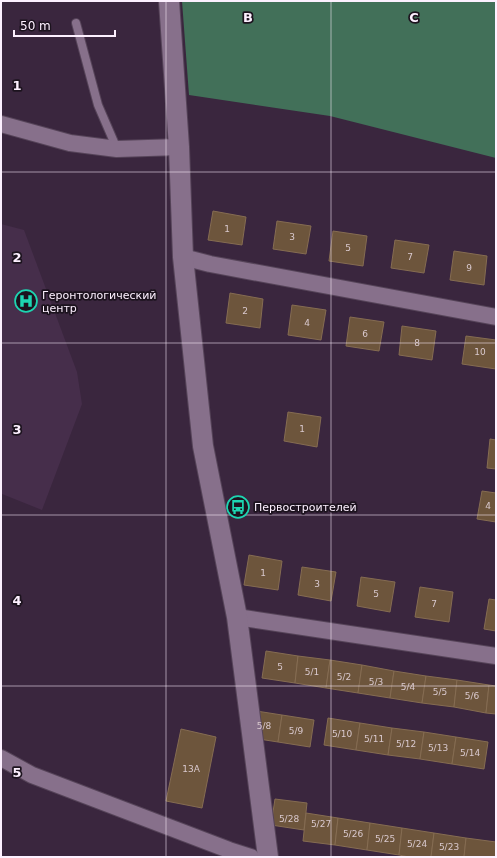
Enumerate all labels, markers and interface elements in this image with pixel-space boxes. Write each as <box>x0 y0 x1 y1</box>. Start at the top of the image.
text: B <box>243 10 253 25</box>
text: C <box>409 10 419 25</box>
scale bar <box>14 12 115 38</box>
text: 50 m <box>20 19 51 33</box>
text: 1 <box>12 78 22 93</box>
house number: 1 <box>224 224 230 234</box>
house number: 3 <box>289 232 295 242</box>
house number: 5 <box>345 243 351 253</box>
text: 2 <box>12 250 22 265</box>
house number: 7 <box>407 252 413 262</box>
house number: 9 <box>466 263 472 273</box>
hospital icon: Геронтологический центр <box>13 288 39 314</box>
place label: Геронтологический центр <box>42 289 156 315</box>
house number: 2 <box>242 306 248 316</box>
house number: 4 <box>304 318 310 328</box>
house number: 6 <box>362 329 368 339</box>
house number: 8 <box>414 338 420 348</box>
house number: 10 <box>474 347 486 357</box>
text: 3 <box>12 422 22 437</box>
house number: 1 <box>299 424 305 434</box>
bus stop icon: Первостроителей <box>225 494 251 520</box>
place label: Первостроителей <box>254 501 357 514</box>
house number: 4 <box>485 501 491 511</box>
house number: 1 <box>260 568 266 578</box>
house number: 3 <box>314 579 320 589</box>
house number: 5 <box>373 589 379 599</box>
text: 4 <box>12 593 22 608</box>
house number: 7 <box>431 599 437 609</box>
house number: 5 <box>277 662 283 672</box>
house number: 5/1 <box>305 667 319 677</box>
house number: 5/2 <box>337 672 351 682</box>
house number: 5/3 <box>369 677 383 687</box>
house number: 5/4 <box>401 682 416 692</box>
house number: 5/5 <box>433 687 447 697</box>
house number: 5/6 <box>465 691 480 701</box>
house number: 5/8 <box>257 721 272 731</box>
house number: 5/9 <box>289 726 304 736</box>
house number: 5/10 <box>332 729 352 739</box>
house number: 5/11 <box>364 734 384 744</box>
house number: 5/12 <box>396 739 416 749</box>
house number: 5/13 <box>428 743 448 753</box>
house number: 5/14 <box>460 748 480 758</box>
house number: 13А <box>182 764 201 774</box>
text: 5 <box>12 765 22 780</box>
house number: 5/28 <box>279 814 299 824</box>
house number: 5/27 <box>311 819 331 829</box>
house number: 5/26 <box>343 829 363 839</box>
house number: 5/25 <box>375 834 395 844</box>
house number: 5/24 <box>407 839 427 849</box>
house number: 5/23 <box>439 842 459 852</box>

